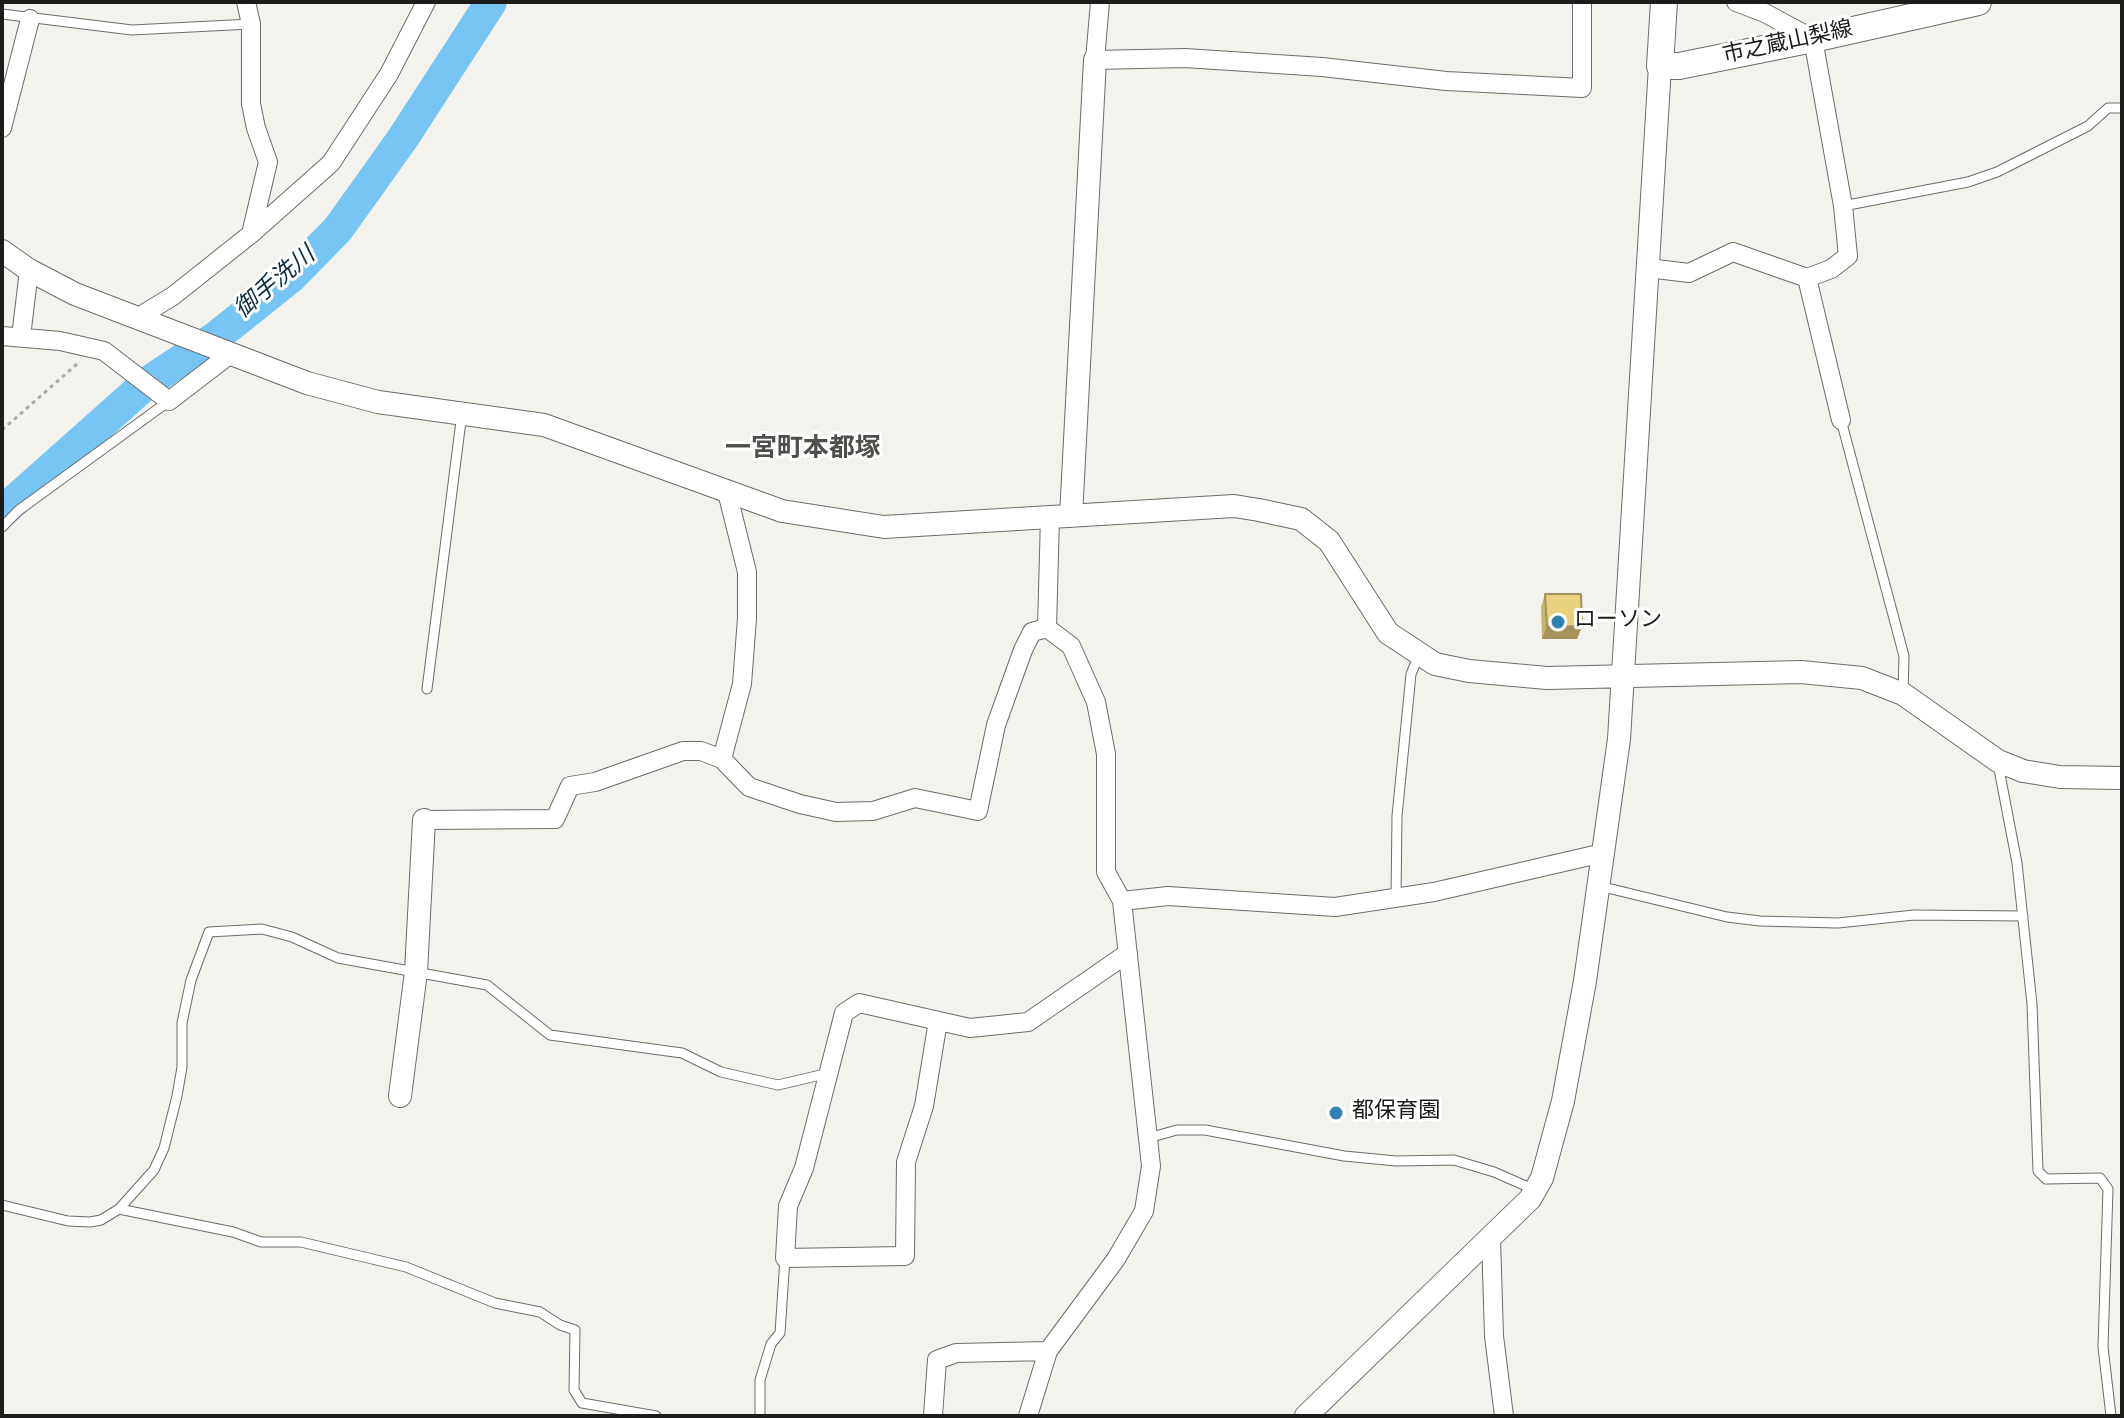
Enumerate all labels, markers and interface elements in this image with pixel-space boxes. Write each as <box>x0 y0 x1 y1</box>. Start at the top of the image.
street label: 市之蔵山梨線 <box>1721 17 1855 71</box>
water label: 御手洗川 <box>230 242 322 326</box>
district label: 一宮町本都塚 <box>725 435 881 467</box>
place label: ローソン <box>1574 609 1662 635</box>
marker: ローソン <box>1549 613 1567 631</box>
place label: 都保育園 <box>1352 1100 1440 1126</box>
marker: 都保育園 <box>1327 1104 1345 1122</box>

